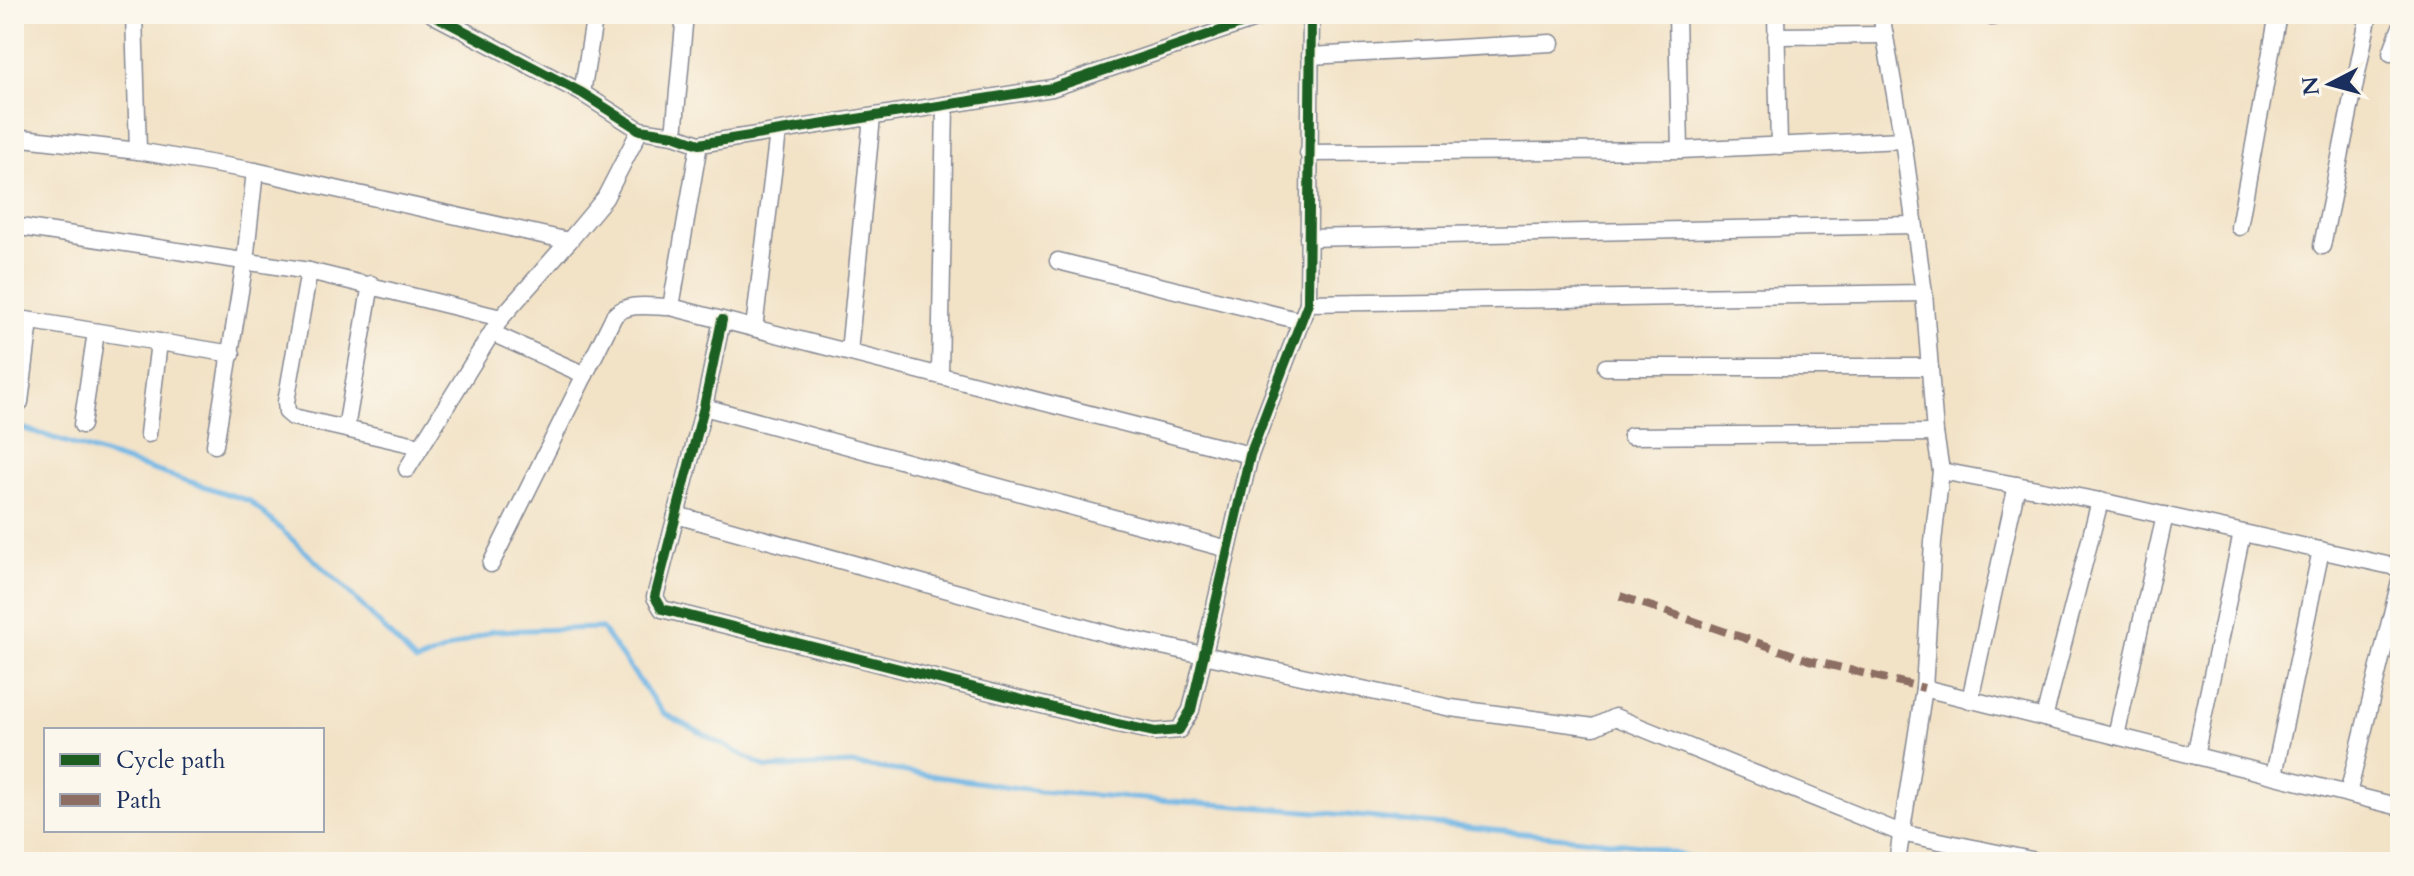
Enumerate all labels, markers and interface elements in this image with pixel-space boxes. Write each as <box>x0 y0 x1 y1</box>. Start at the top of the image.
north arrow <box>2290 44 2370 124</box>
text: N <box>2295 75 2327 97</box>
legend <box>44 728 324 832</box>
text: Cycle path <box>116 744 225 777</box>
text: Path <box>116 784 161 817</box>

